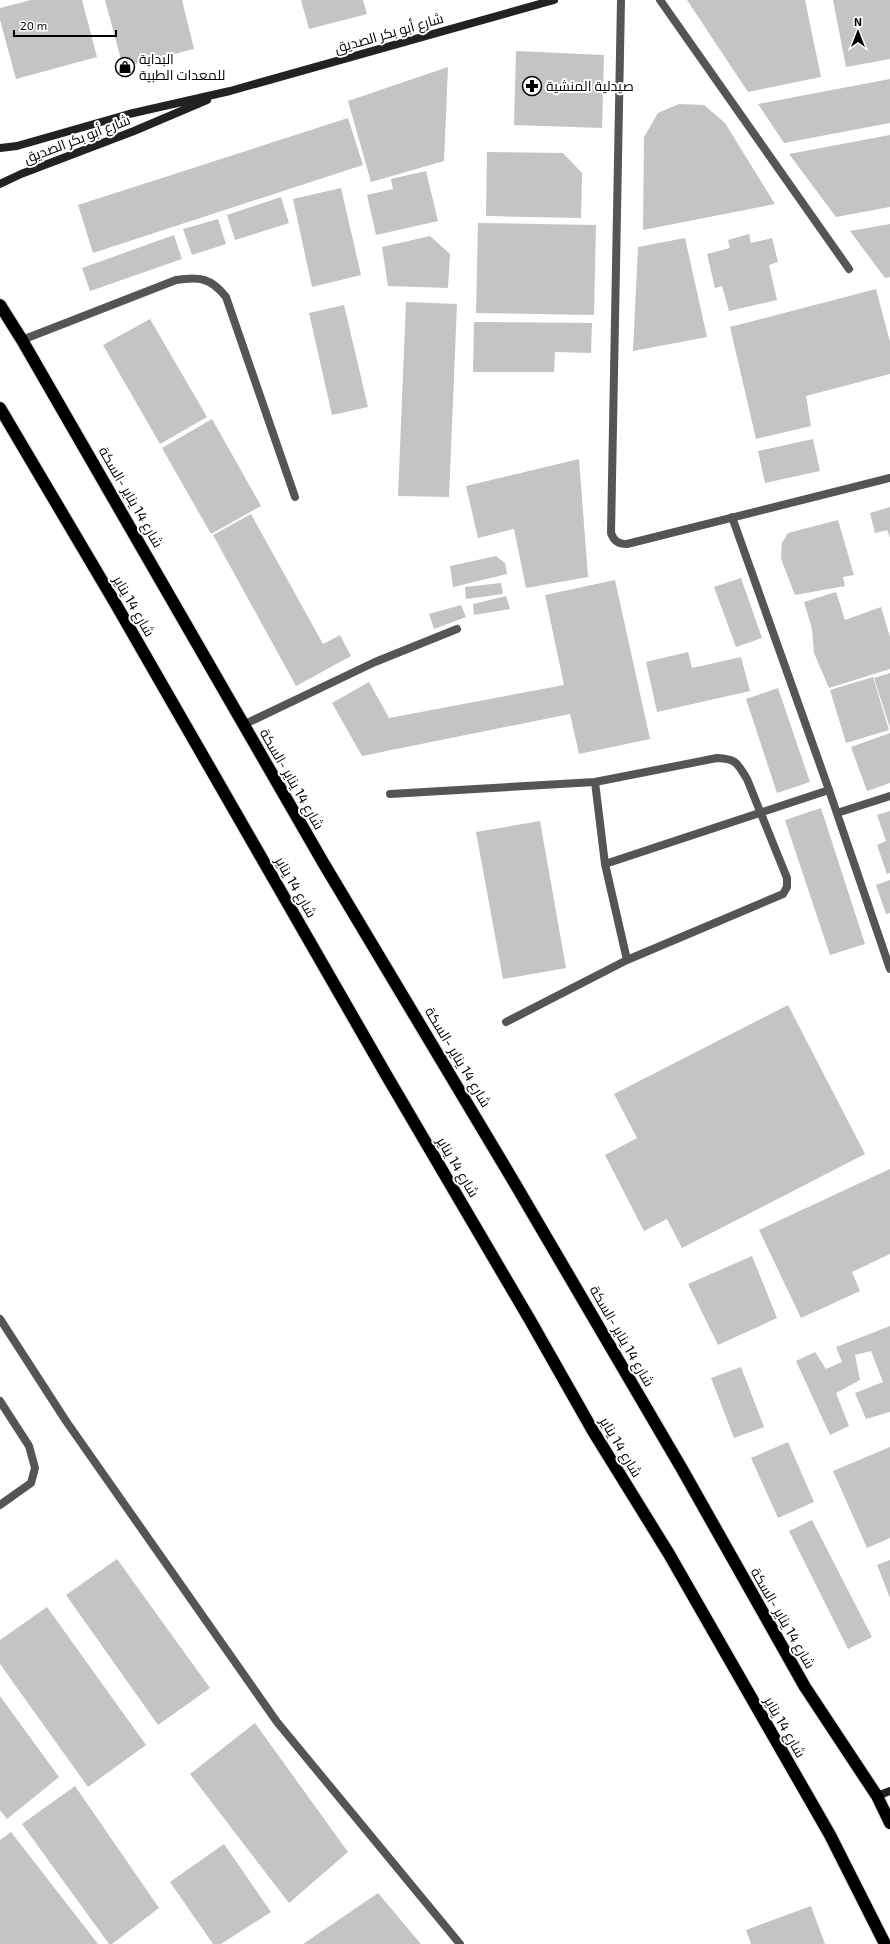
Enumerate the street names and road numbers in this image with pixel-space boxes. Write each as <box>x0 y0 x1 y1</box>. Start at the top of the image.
street label: شارع أبو بكر الصديق <box>332 9 446 57</box>
street label: شارع أبو بكر الصديق <box>21 110 133 168</box>
street label: شارع 14 يناير -السكة <box>95 443 167 551</box>
street label: شارع 14 يناير <box>109 571 159 640</box>
street label: شارع 14 يناير -السكة <box>256 725 328 833</box>
street label: شارع 14 يناير <box>271 852 321 921</box>
street label: شارع 14 يناير -السكة <box>421 1004 495 1110</box>
street label: شارع 14 يناير <box>432 1133 483 1201</box>
street label: شارع 14 يناير -السكة <box>586 1282 658 1390</box>
street label: شارع 14 يناير <box>595 1413 646 1481</box>
street label: شارع 14 يناير -السكة <box>747 1564 819 1672</box>
street label: شارع 14 يناير <box>760 1692 810 1761</box>

